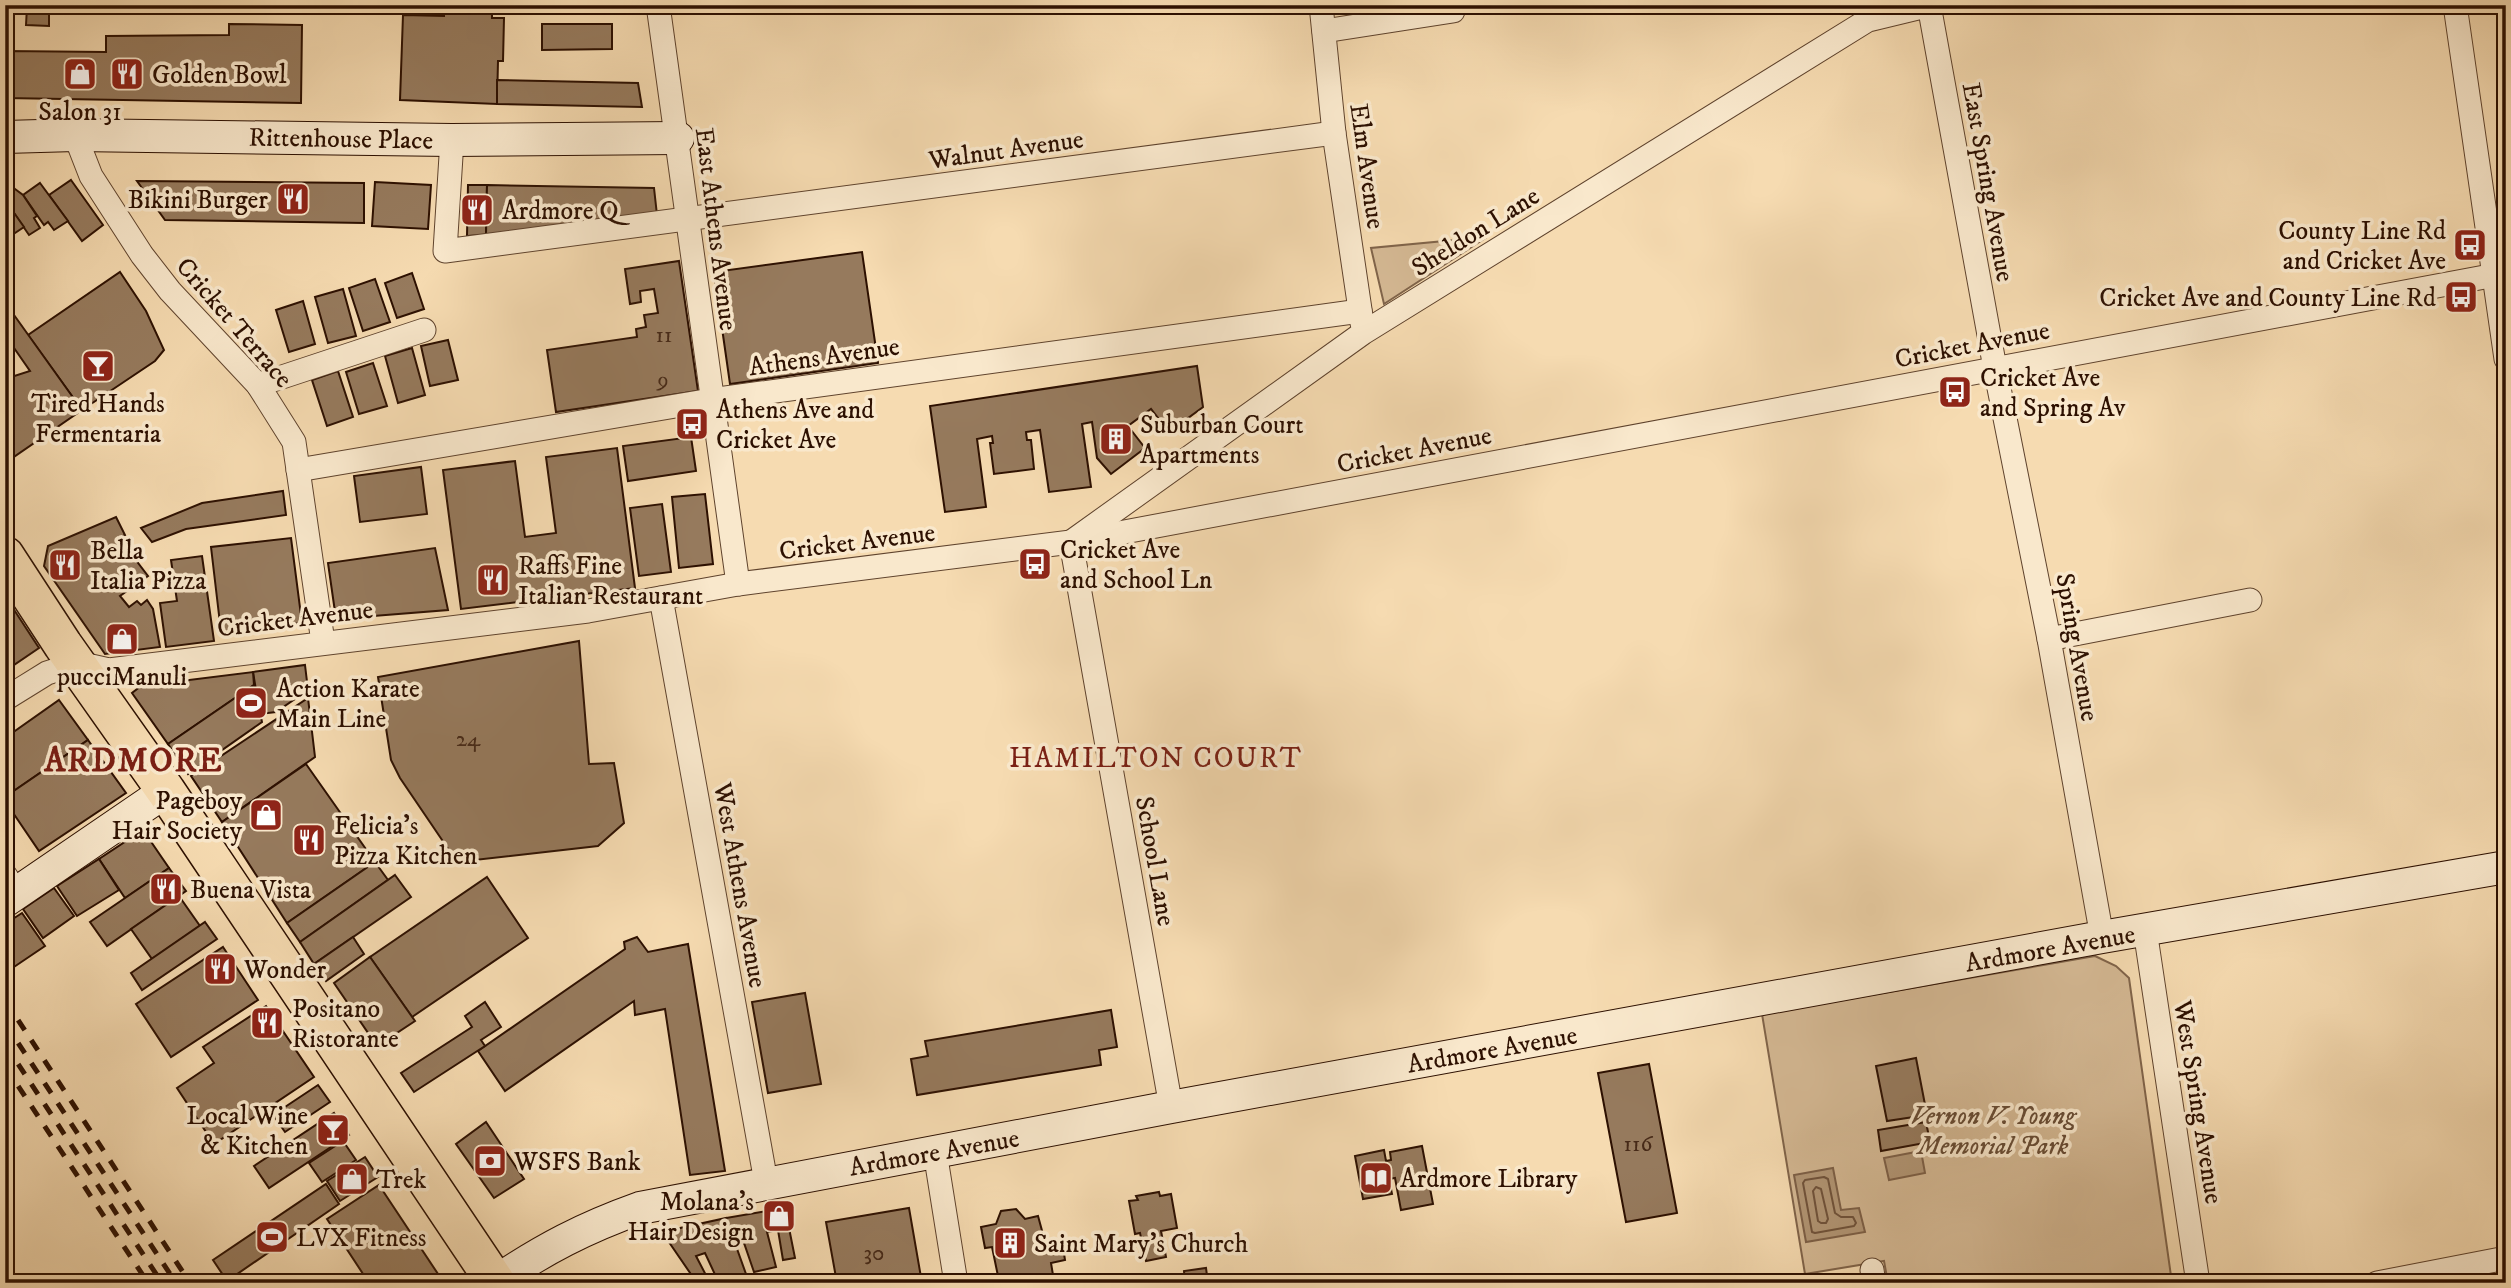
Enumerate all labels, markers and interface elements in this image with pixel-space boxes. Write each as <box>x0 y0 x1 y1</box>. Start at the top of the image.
shop icon: Salon 31 <box>61 55 99 93</box>
restaurant icon: Golden Bowl <box>108 55 146 93</box>
place label: Golden Bowl <box>152 59 287 92</box>
street label: East Spring Avenue <box>1954 80 2021 284</box>
place label: Salon 31 <box>38 96 122 129</box>
street label: Elm Avenue <box>1341 101 1392 231</box>
street label: Rittenhouse Place <box>248 121 433 158</box>
street label: Walnut Avenue <box>926 123 1086 178</box>
street label: East Athens Avenue <box>687 126 744 332</box>
restaurant icon: Bikini Burger <box>274 180 312 218</box>
street label: Sheldon Lane <box>1406 180 1546 285</box>
place label: Bikini Burger <box>128 184 268 217</box>
restaurant icon: Ardmore Q <box>458 191 496 229</box>
place label: Ardmore Q <box>502 195 630 228</box>
place label: County Line Rd and Cricket Ave <box>2278 215 2446 278</box>
bus stop icon: County Line Rd and Cricket Ave <box>2451 226 2489 264</box>
street label: Cricket Terrace <box>168 251 300 395</box>
bus stop icon: Cricket Ave and County Line Rd <box>2442 278 2480 316</box>
place label: Cricket Ave and County Line Rd <box>2099 282 2436 315</box>
street label: Cricket Avenue <box>1892 314 2052 377</box>
house number: 11 <box>656 321 672 350</box>
street label: Athens Avenue <box>747 331 902 384</box>
bar icon: Tired Hands Fermentaria <box>79 347 117 385</box>
place label: Cricket Ave and Spring Av <box>1980 362 2126 425</box>
house number: 9 <box>656 366 669 395</box>
bus stop icon: Cricket Ave and Spring Av <box>1936 373 1974 411</box>
place label: Tired Hands Fermentaria <box>31 388 165 451</box>
place label: Athens Ave and Cricket Ave <box>716 394 874 457</box>
bus stop icon: Athens Ave and Cricket Ave <box>673 405 711 443</box>
place label: Suburban Court Apartments <box>1140 409 1303 472</box>
street label: Cricket Avenue <box>1334 419 1494 482</box>
building icon: Suburban Court Apartments <box>1097 420 1135 458</box>
street label: Cricket Avenue <box>777 517 937 568</box>
place label: Cricket Ave and School Ln <box>1060 534 1213 597</box>
place label: Bella Italia Pizza <box>90 535 206 598</box>
bus stop icon: Cricket Ave and School Ln <box>1016 545 1054 583</box>
restaurant icon: Bella Italia Pizza <box>46 546 84 584</box>
place label: Raffs Fine Italian Restaurant <box>518 550 703 613</box>
restaurant icon: Raffs Fine Italian Restaurant <box>474 561 512 599</box>
street label: Spring Avenue <box>2047 571 2106 724</box>
street label: Cricket Avenue <box>215 594 375 645</box>
shop icon: pucciManuli <box>103 620 141 658</box>
place label: pucciManuli <box>56 661 187 694</box>
place label: Action Karate Main Line <box>276 673 420 736</box>
sports icon: Action Karate Main Line <box>232 684 270 722</box>
house number: 24 <box>456 725 481 754</box>
district label: ARDMORE <box>43 741 224 782</box>
district label: HAMILTON COURT <box>1009 741 1303 776</box>
street label: West Athens Avenue <box>705 779 774 991</box>
place label: Pageboy Hair Society <box>112 785 243 848</box>
street label: School Lane <box>1127 794 1182 929</box>
shop icon: Pageboy Hair Society <box>247 796 285 834</box>
place label: Felicia's Pizza Kitchen <box>334 810 478 873</box>
restaurant icon: Felicia's Pizza Kitchen <box>290 821 328 859</box>
restaurant icon: Buena Vista <box>147 870 185 908</box>
place label: Buena Vista <box>190 874 311 907</box>
street label: Ardmore Avenue <box>1963 918 2138 981</box>
restaurant icon: Wonder <box>201 950 239 988</box>
place label: Wonder <box>243 954 326 987</box>
place label: Positano Ristorante <box>292 993 399 1056</box>
street label: West Spring Avenue <box>2165 997 2230 1206</box>
restaurant icon: Positano Ristorante <box>248 1004 286 1042</box>
street label: Ardmore Avenue <box>1405 1019 1580 1082</box>
place label: Local Wine & Kitchen <box>186 1100 308 1163</box>
park label: Vernon V. Young Memorial Park <box>1910 1100 2078 1163</box>
bar icon: Local Wine & Kitchen <box>314 1111 352 1149</box>
street label: Ardmore Avenue <box>847 1122 1022 1185</box>
house number: 116 <box>1624 1130 1653 1159</box>
bank icon: WSFS Bank <box>471 1142 509 1180</box>
place label: WSFS Bank <box>513 1146 641 1179</box>
library icon: Ardmore Library <box>1357 1159 1395 1197</box>
shop icon: Trek <box>333 1160 371 1198</box>
place label: Ardmore Library <box>1400 1163 1578 1196</box>
place label: Trek <box>376 1164 426 1197</box>
place label: Molana's Hair Design <box>627 1186 754 1249</box>
shop icon: Molana's Hair Design <box>760 1197 798 1235</box>
sports icon: LVX Fitness <box>253 1218 291 1256</box>
place label: LVX Fitness <box>296 1222 427 1255</box>
building icon: Saint Mary's Church <box>991 1224 1029 1262</box>
place label: Saint Mary's Church <box>1034 1228 1249 1261</box>
house number: 30 <box>864 1239 884 1268</box>

